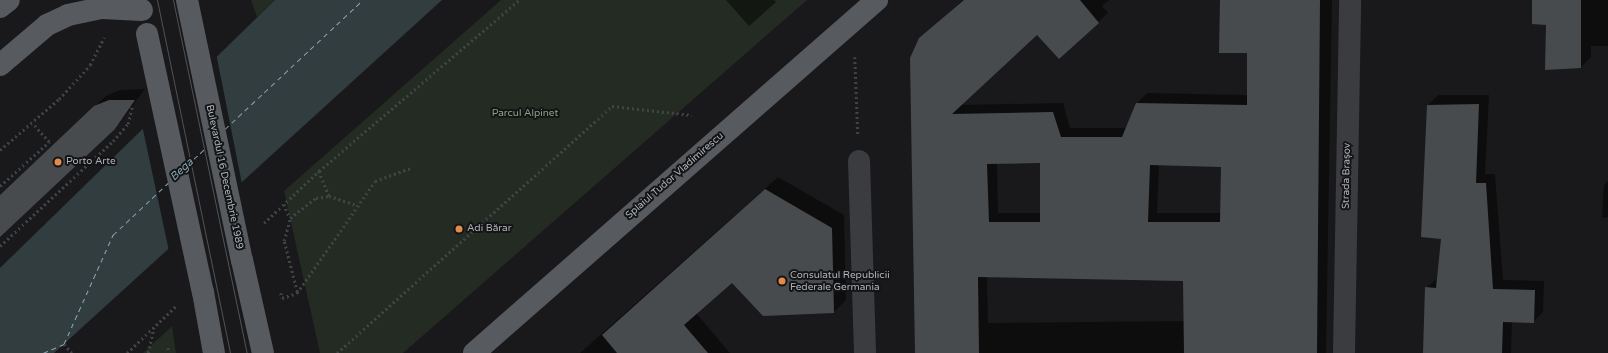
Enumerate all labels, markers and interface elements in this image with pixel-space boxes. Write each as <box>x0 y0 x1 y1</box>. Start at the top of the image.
street label: Bulevardul 16 Decembrie 1989 <box>203 104 245 250</box>
park label: Parcul Alpinet <box>492 108 558 120</box>
street label: Splaiul Tudor Vladimirescu <box>624 130 726 222</box>
street label: Strada Brașov <box>1340 143 1354 209</box>
place label: Porto Arte <box>66 156 116 168</box>
water label: Bega <box>168 156 196 184</box>
marker: Porto Arte <box>53 157 63 167</box>
place label: Adi Bărar <box>467 223 512 235</box>
marker: Adi Bărar <box>454 224 464 234</box>
place label: Consulatul Republicii Federale Germania <box>790 269 890 292</box>
marker: Consulatul Republicii Federale Germania <box>777 276 787 286</box>

